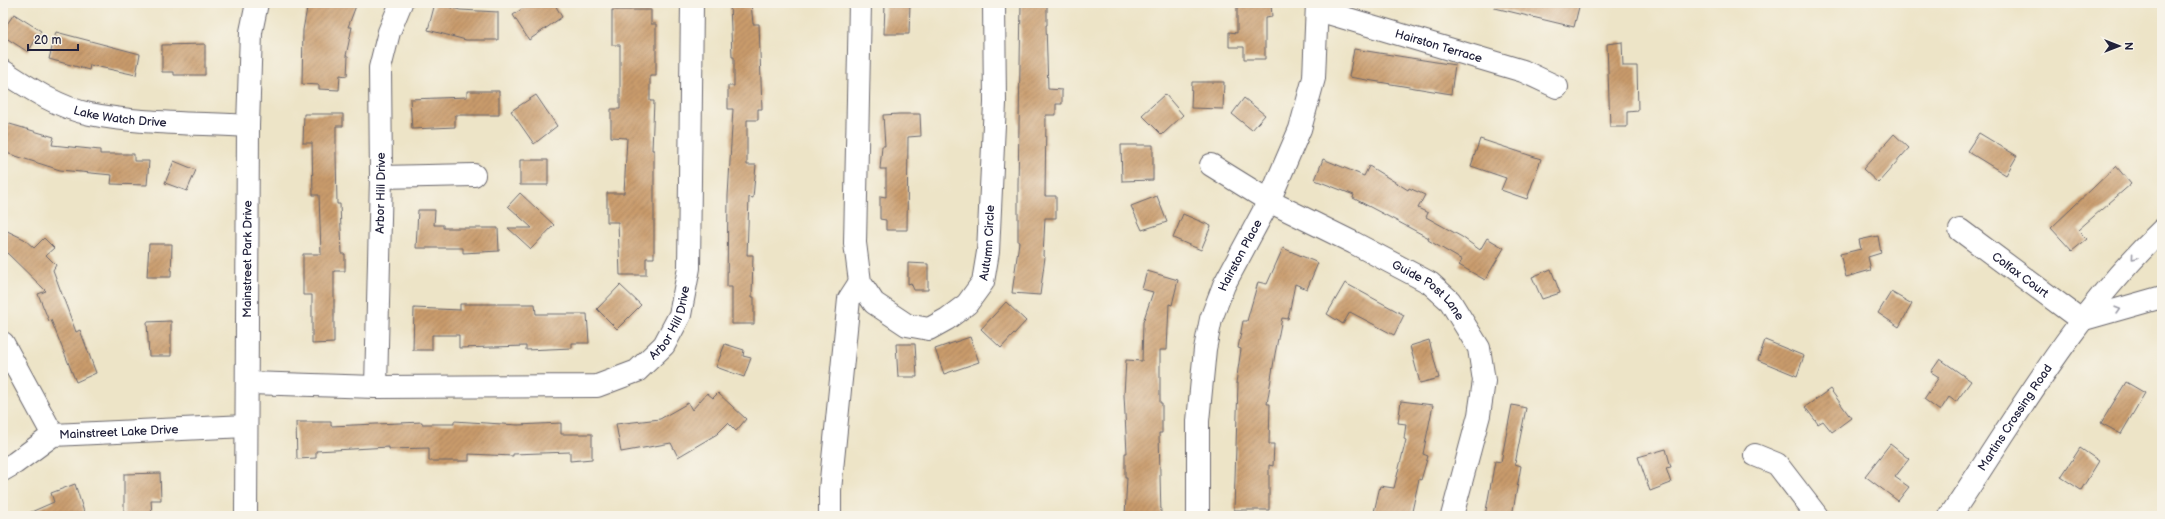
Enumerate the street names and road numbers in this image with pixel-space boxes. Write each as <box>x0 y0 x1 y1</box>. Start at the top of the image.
street label: Hairston Terrace <box>1393 26 1484 66</box>
street label: Lake Watch Drive <box>72 103 167 131</box>
street label: Arbor Hill Drive <box>373 152 389 234</box>
street label: Mainstreet Park Drive <box>240 200 256 318</box>
street label: Autumn Circle <box>976 205 998 282</box>
street label: Hairston Place <box>1215 217 1266 293</box>
street label: Colfax Court <box>1988 249 2052 301</box>
street label: Guide Post Lane <box>1389 257 1467 323</box>
street label: Arbor Hill Drive <box>646 285 693 363</box>
street label: Martins Crossing Road <box>1975 362 2056 474</box>
street label: Mainstreet Lake Drive <box>59 422 179 443</box>

